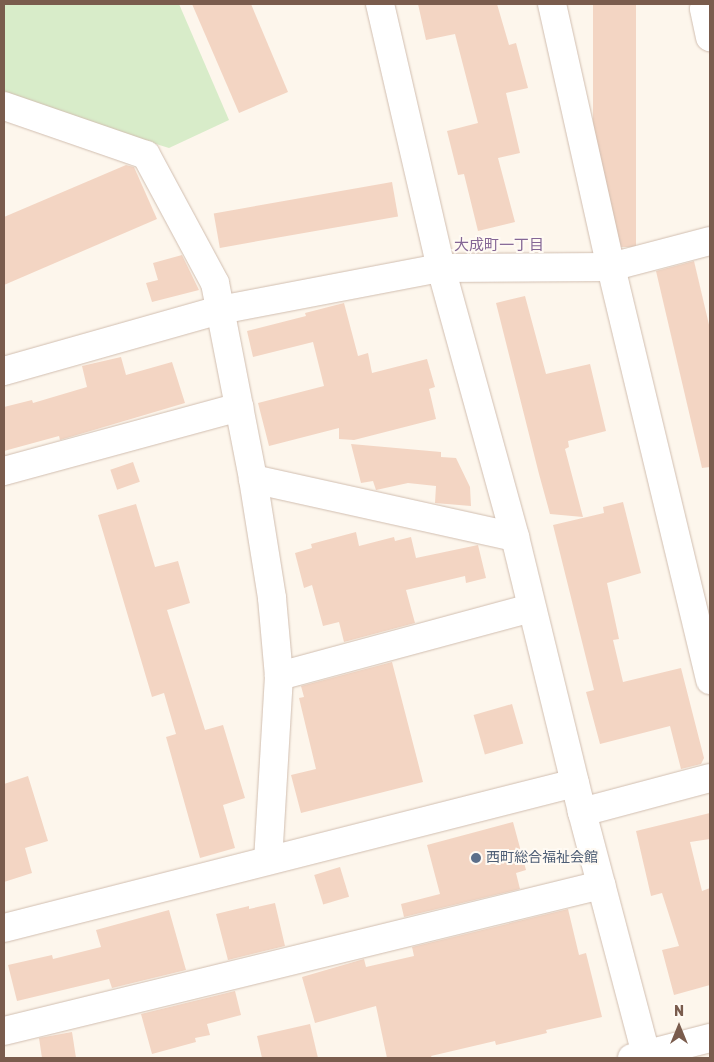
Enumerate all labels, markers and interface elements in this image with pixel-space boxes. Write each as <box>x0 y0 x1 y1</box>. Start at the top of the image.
district label: 大成町一丁目 <box>454 237 544 255</box>
place label: 西町総合福祉会館 <box>486 850 598 866</box>
marker: 西町総合福祉会館 <box>470 852 482 864</box>
north arrow <box>654 1002 704 1052</box>
text: N <box>674 1003 684 1020</box>

